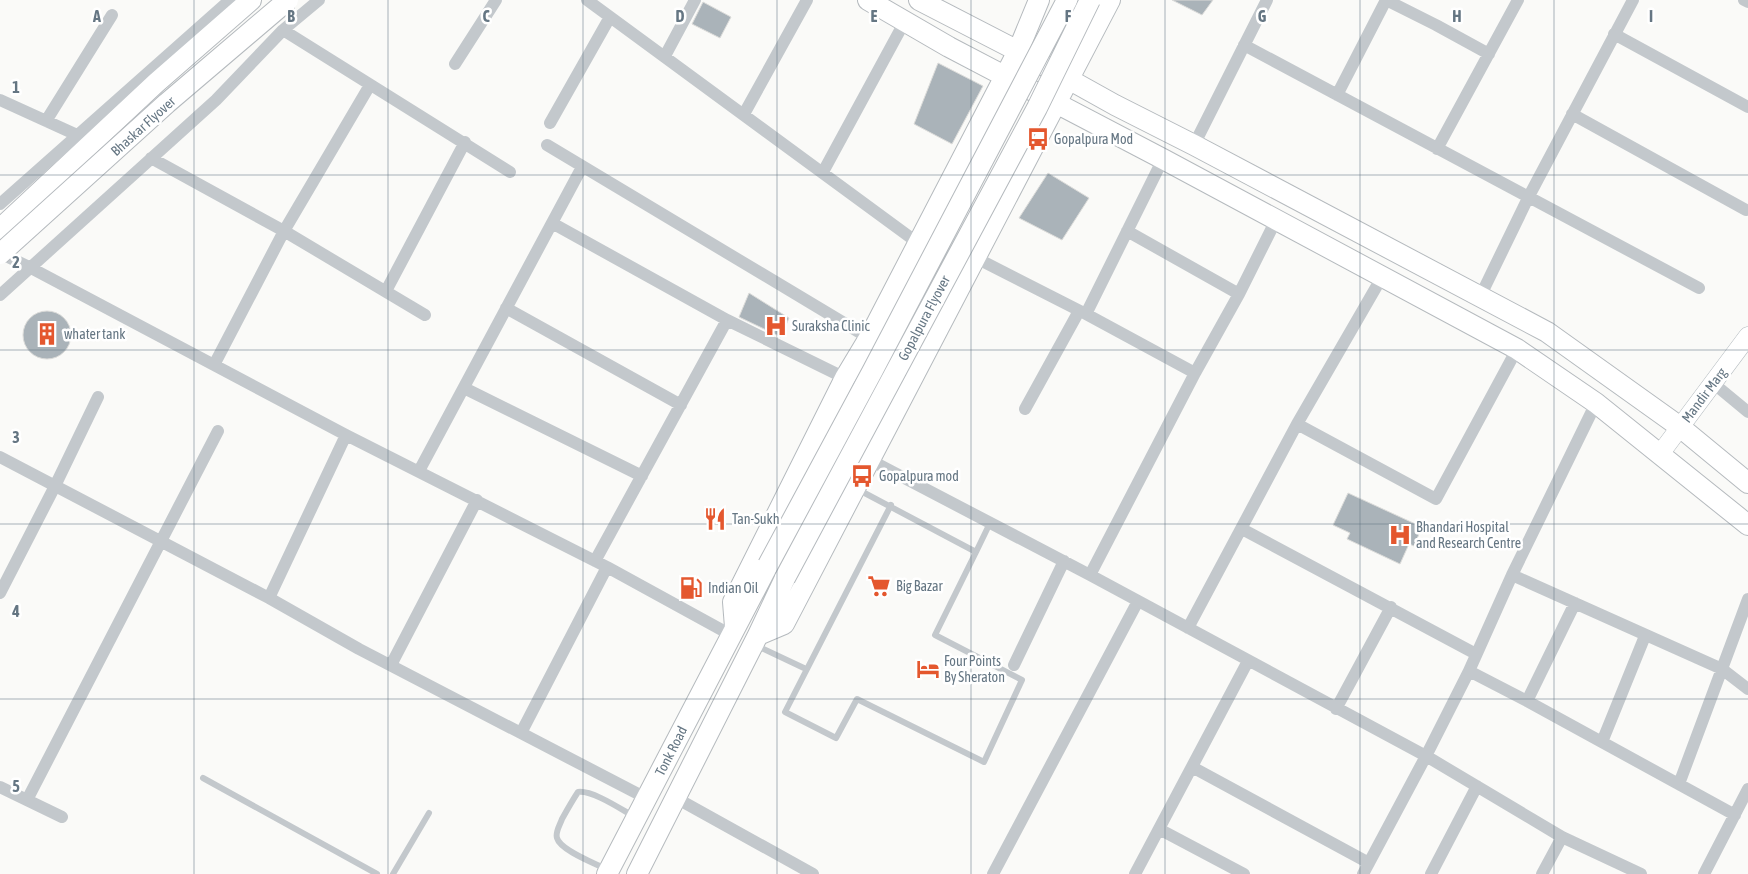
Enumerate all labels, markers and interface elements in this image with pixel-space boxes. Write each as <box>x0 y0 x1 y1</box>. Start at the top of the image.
text: A <box>92 7 101 25</box>
text: B <box>287 7 295 25</box>
text: C <box>482 7 490 25</box>
text: D <box>676 7 685 25</box>
text: E <box>871 7 878 25</box>
text: F <box>1065 7 1072 25</box>
text: G <box>1258 7 1267 25</box>
text: H <box>1452 7 1462 25</box>
text: I <box>1649 7 1653 25</box>
text: 1 <box>12 78 20 96</box>
street label: Bhaskar Flyover <box>108 92 179 159</box>
bus stop icon: Gopalpura Mod <box>1025 126 1051 152</box>
place label: Gopalpura Mod <box>1054 131 1133 147</box>
text: 2 <box>12 253 20 271</box>
street label: Gopalpura Flyover <box>895 272 954 363</box>
hospital icon: Suraksha Clinic <box>763 313 789 339</box>
place label: Suraksha Clinic <box>792 318 871 334</box>
building icon: whater tank <box>34 321 60 347</box>
place label: whater tank <box>64 326 125 342</box>
street label: Mandir Marg <box>1678 365 1730 425</box>
text: 3 <box>12 428 20 446</box>
bus stop icon: Gopalpura mod <box>849 463 875 489</box>
place label: Gopalpura mod <box>879 468 959 484</box>
restaurant icon: Tan-Sukh <box>702 506 728 532</box>
place label: Tan-Sukh <box>732 511 780 527</box>
place label: Bhandari Hospital and Research Centre <box>1416 519 1521 551</box>
hospital icon: Bhandari Hospital and Research Centre <box>1387 522 1413 548</box>
supermarket icon: Big Bazar <box>866 573 892 599</box>
fuel station icon: Indian Oil <box>678 575 704 601</box>
place label: Big Bazar <box>896 578 943 594</box>
place label: Indian Oil <box>708 580 759 596</box>
text: 4 <box>11 602 20 620</box>
place label: Four Points By Sheraton <box>944 653 1005 685</box>
hotel icon: Four Points By Sheraton <box>915 656 941 682</box>
street label: Tonk Road <box>652 724 690 778</box>
text: 5 <box>12 777 20 795</box>

